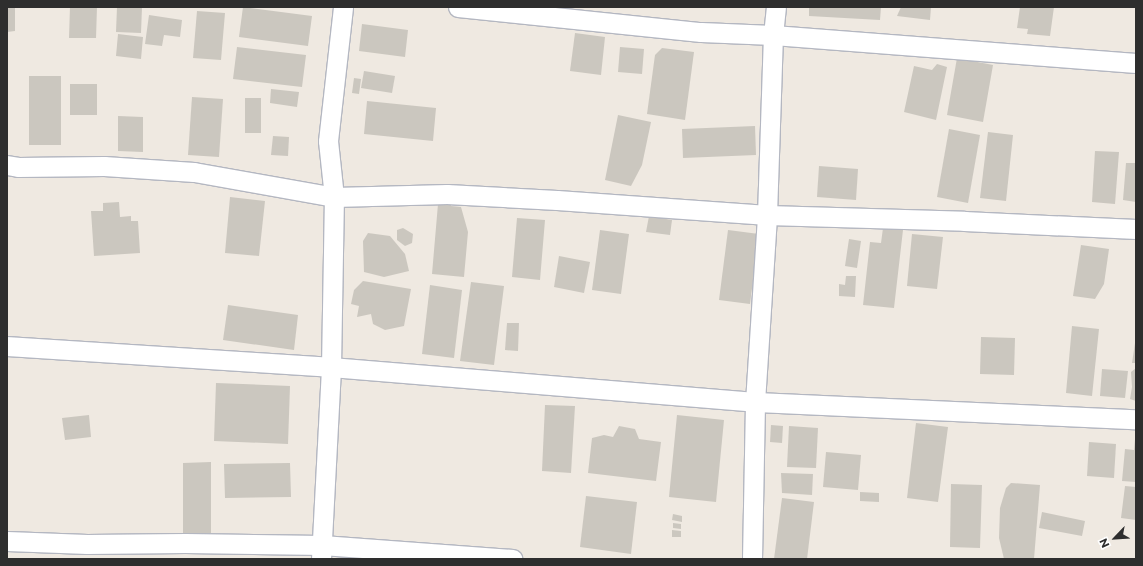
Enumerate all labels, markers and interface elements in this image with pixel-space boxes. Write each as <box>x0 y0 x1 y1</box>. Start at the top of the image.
north arrow <box>1095 518 1135 558</box>
text: N <box>1096 536 1112 550</box>

